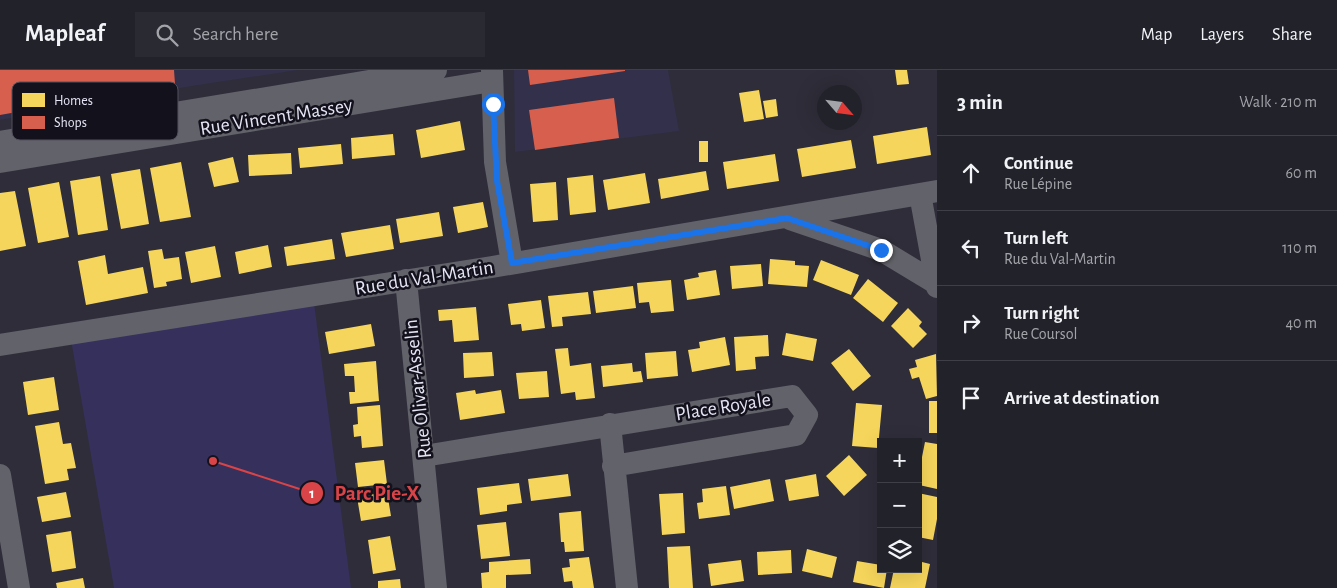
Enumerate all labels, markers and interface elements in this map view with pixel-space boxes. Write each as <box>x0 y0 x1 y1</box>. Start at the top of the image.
search box <box>135 12 485 57</box>
icon: search <box>153 21 181 49</box>
text: Mapleaf <box>25 22 105 46</box>
text: Search here <box>193 25 279 44</box>
text: Map <box>1141 26 1172 44</box>
text: Layers <box>1200 26 1244 44</box>
text: Share <box>1272 26 1312 44</box>
legend <box>12 82 178 140</box>
north arrow <box>817 85 862 130</box>
text: 3 min <box>957 92 1003 113</box>
route start <box>482 93 505 116</box>
text: Homes <box>54 94 93 108</box>
text: Walk · 210 m <box>1239 94 1317 110</box>
street label: Rue Vincent Massey <box>198 95 354 139</box>
text: Shops <box>54 116 87 130</box>
text: Continue <box>1004 154 1073 173</box>
icon: ahead <box>957 159 985 187</box>
text: 60 m <box>1286 165 1317 181</box>
text: Rue Lépine <box>1004 176 1072 192</box>
text: Turn left <box>1004 229 1068 248</box>
icon: left <box>957 234 985 262</box>
route end <box>870 239 893 262</box>
text: 110 m <box>1282 240 1317 256</box>
text: Rue du Val-Martin <box>1004 251 1116 267</box>
street label: Rue du Val-Martin <box>354 257 495 299</box>
text: Turn right <box>1004 304 1079 323</box>
icon: right <box>957 309 985 337</box>
text: 40 m <box>1285 315 1317 331</box>
street label: Rue Olivar-Asselin <box>401 318 435 459</box>
text: Rue Coursol <box>1004 326 1077 342</box>
icon: arrive <box>957 384 985 412</box>
text: Arrive at destination <box>1004 389 1160 408</box>
street label: Place Royale <box>674 390 772 424</box>
map controls <box>877 438 922 573</box>
button: + <box>877 438 922 483</box>
callout: Parc Pie-X <box>299 475 429 511</box>
text: Parc Pie-X <box>335 483 419 504</box>
button: − <box>877 483 922 528</box>
text: 1 <box>309 486 315 501</box>
button: layers <box>877 528 922 573</box>

